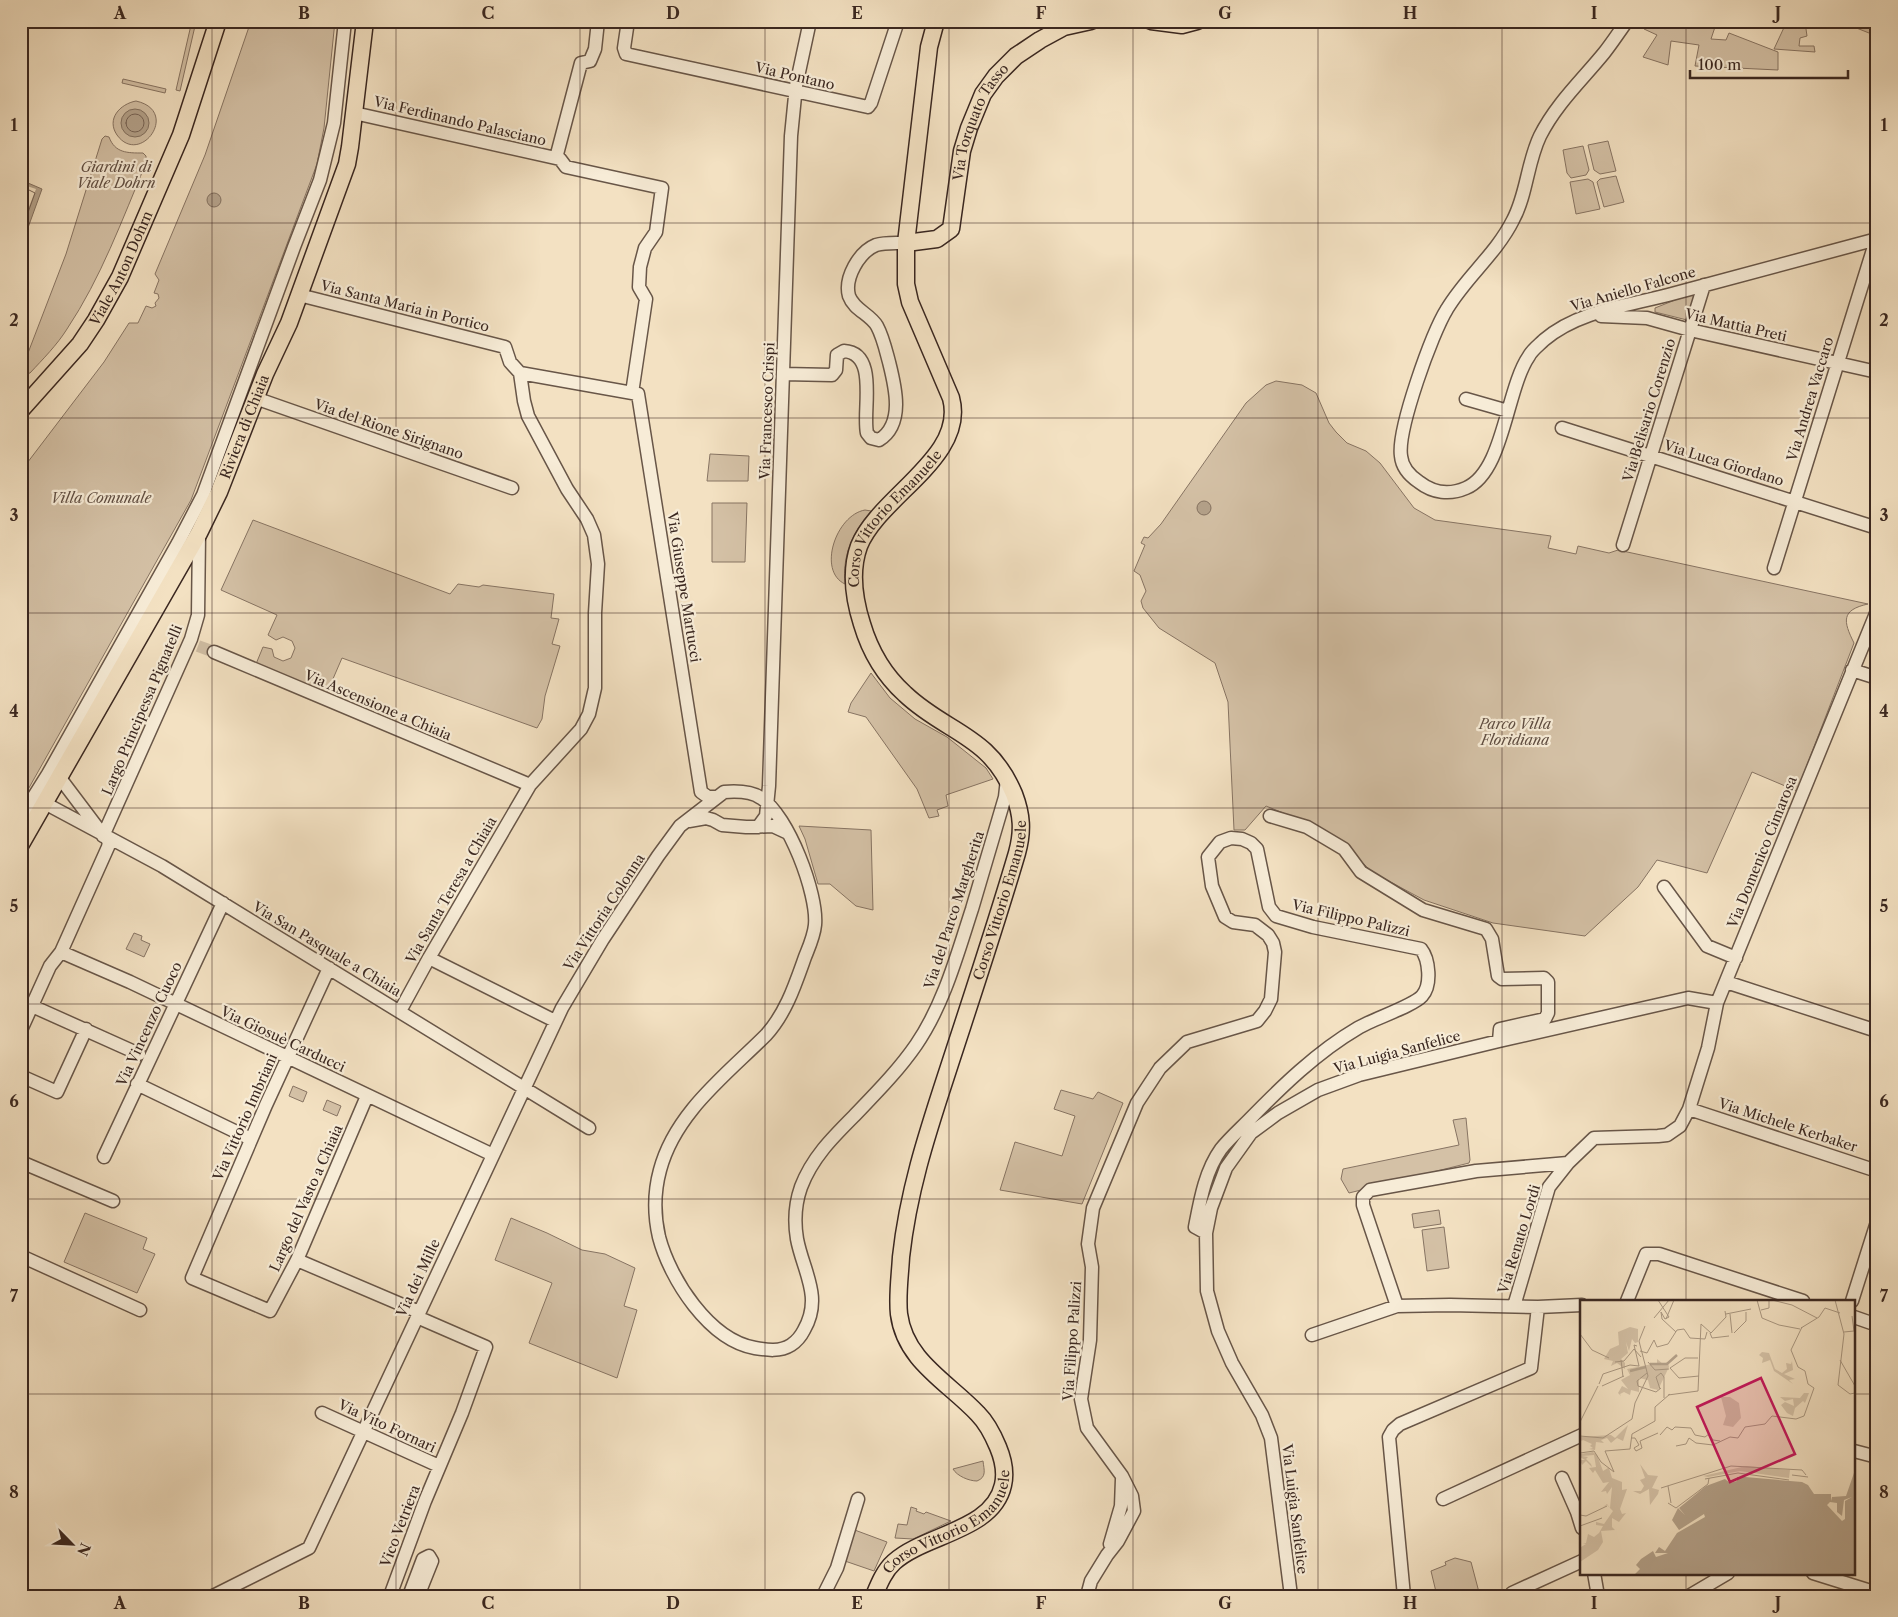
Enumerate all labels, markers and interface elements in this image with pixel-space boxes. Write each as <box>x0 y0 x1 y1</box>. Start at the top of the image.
text: A <box>113 3 127 23</box>
text: B <box>298 3 310 23</box>
text: C <box>482 3 494 23</box>
text: D <box>666 3 680 23</box>
text: E <box>851 3 863 23</box>
text: F <box>1036 3 1047 23</box>
text: G <box>1218 3 1232 23</box>
text: H <box>1403 3 1417 23</box>
text: I <box>1591 3 1598 23</box>
text: J <box>1772 3 1781 23</box>
scale bar <box>1690 48 1848 80</box>
text: 100 m <box>1698 55 1741 74</box>
street label: Via Pontano <box>752 58 837 94</box>
street label: Via Torquato Tasso <box>949 59 1013 183</box>
street label: Via Ferdinando Palasciano <box>371 92 548 150</box>
text: 1 <box>10 115 18 135</box>
text: 1 <box>1880 115 1888 135</box>
park label: Giardini di Viale Dohrn <box>77 158 155 192</box>
street label: Viale Anton Dohrn <box>85 208 156 330</box>
street label: Via Aniello Falcone <box>1567 262 1698 316</box>
street label: Via Santa Maria in Portico <box>318 276 491 336</box>
street label: Via Mattia Preti <box>1682 304 1789 345</box>
text: 2 <box>9 310 19 330</box>
text: 2 <box>1879 310 1889 330</box>
street label: Via Andrea Vaccaro <box>1782 335 1837 464</box>
street label: Via Belisario Corenzio <box>1618 336 1679 485</box>
street label: Via Francesco Crispi <box>756 342 778 481</box>
street label: Riviera di Chiaia <box>216 372 273 481</box>
street label: Via del Rione Sirignano <box>311 395 466 463</box>
street label: Via Luca Giordano <box>1661 436 1786 490</box>
street label: Corso Vittorio Emanuele <box>845 446 946 588</box>
park label: Villa Comunale <box>51 489 153 507</box>
text: 3 <box>9 505 19 525</box>
text: 3 <box>1879 505 1889 525</box>
street label: Via Giuseppe Martucci <box>663 509 705 664</box>
street label: Largo Principessa Pignatelli <box>98 622 186 798</box>
street label: Via Ascensione a Chiaia <box>301 665 455 744</box>
text: 4 <box>9 701 19 721</box>
text: 4 <box>1879 701 1889 721</box>
park label: Parco Villa Floridiana <box>1478 715 1552 749</box>
street label: Via Domenico Cimarosa <box>1723 773 1801 931</box>
street label: Via Santa Teresa a Chiaia <box>401 813 501 968</box>
street label: Corso Vittorio Emanuele <box>969 820 1030 982</box>
street label: Via del Parco Margherita <box>920 828 988 992</box>
street label: Via Vittoria Colonna <box>559 850 649 975</box>
street label: Via Filippo Palizzi <box>1289 895 1412 940</box>
text: 5 <box>10 896 19 916</box>
text: 5 <box>1880 896 1889 916</box>
street label: Via San Pasquale a Chiaia <box>249 897 405 1001</box>
street label: Via Vincenzo Cuoco <box>112 959 186 1090</box>
street label: Via Giosuè Carducci <box>217 1002 348 1076</box>
street label: Via Luigia Sanfelice <box>1331 1026 1463 1078</box>
street label: Via Vittorio Imbriani <box>208 1051 281 1184</box>
text: 6 <box>9 1091 19 1111</box>
text: 6 <box>1879 1091 1889 1111</box>
street label: Via Michele Kerbaker <box>1715 1094 1860 1156</box>
street label: Largo del Vasto a Chiaia <box>265 1121 347 1274</box>
street label: Via Renato Lordi <box>1494 1182 1544 1297</box>
street label: Via dei Mille <box>392 1236 444 1321</box>
street label: Via Filippo Palizzi <box>1059 1280 1085 1403</box>
text: 7 <box>10 1286 19 1306</box>
text: 7 <box>1880 1286 1889 1306</box>
inset map <box>1580 1300 1856 1574</box>
street label: Via Vito Fornari <box>334 1395 439 1456</box>
street label: Via Luigia Sanfelice <box>1278 1442 1312 1575</box>
street label: Corso Vittorio Emanuele <box>879 1469 1013 1577</box>
text: 8 <box>9 1482 19 1502</box>
street label: Vico Vetriera <box>376 1482 424 1570</box>
text: 8 <box>1879 1482 1889 1502</box>
north arrow <box>48 1520 98 1570</box>
text: N <box>73 1540 95 1559</box>
text: A <box>113 1593 127 1613</box>
text: B <box>298 1593 310 1613</box>
text: C <box>482 1593 494 1613</box>
text: D <box>666 1593 680 1613</box>
text: E <box>851 1593 863 1613</box>
text: F <box>1036 1593 1047 1613</box>
text: G <box>1218 1593 1232 1613</box>
text: H <box>1403 1593 1417 1613</box>
text: I <box>1591 1593 1598 1613</box>
text: J <box>1772 1593 1781 1613</box>

